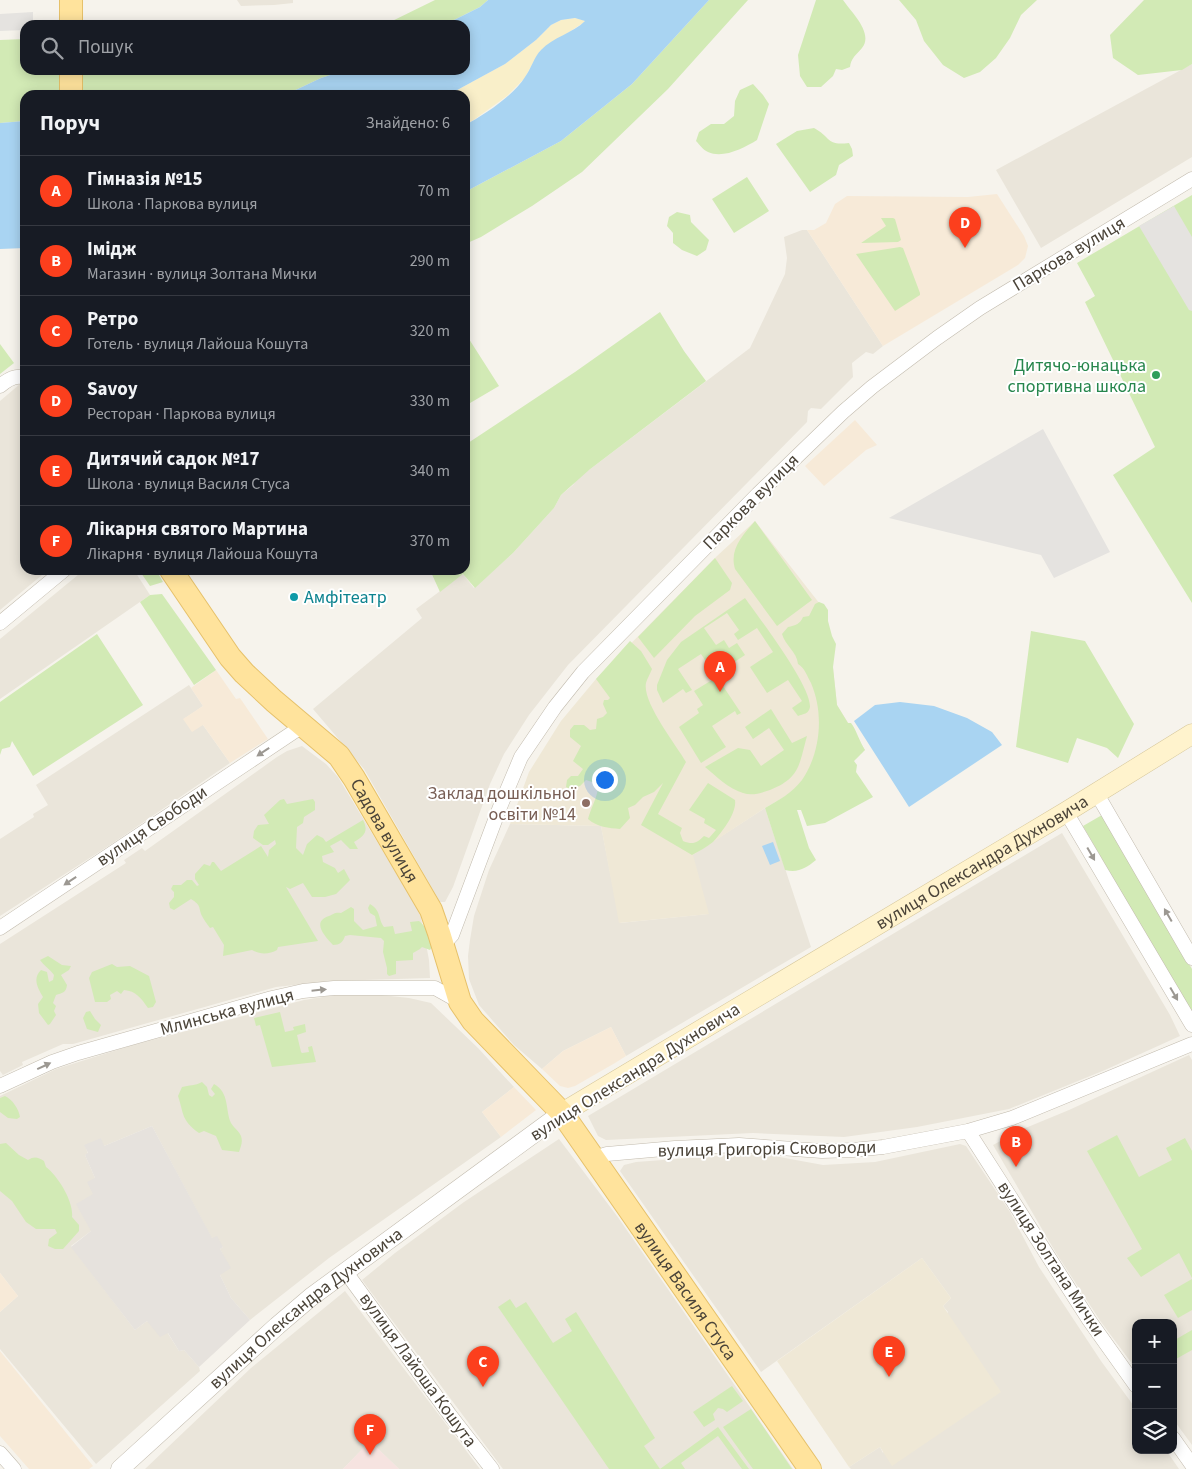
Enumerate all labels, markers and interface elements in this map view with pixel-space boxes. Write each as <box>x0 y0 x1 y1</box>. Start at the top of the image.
search box <box>20 20 470 75</box>
icon: search <box>38 34 66 62</box>
text: Пошук <box>78 34 133 61</box>
text: Поруч <box>40 108 100 138</box>
text: Знайдено: 6 <box>366 112 450 134</box>
text: Гімназія №15 <box>87 166 203 193</box>
text: A <box>51 180 61 202</box>
text: 70 m <box>418 180 450 202</box>
text: Школа · Паркова вулиця <box>87 193 257 215</box>
pin: D <box>949 207 981 248</box>
street label: Паркова вулиця <box>1008 211 1130 297</box>
text: Імідж <box>87 236 136 263</box>
text: B <box>51 250 61 272</box>
text: 290 m <box>410 250 450 272</box>
text: Магазин · вулиця Золтана Мички <box>87 263 317 285</box>
text: Ретро <box>87 306 138 333</box>
text: C <box>51 320 61 342</box>
text: 320 m <box>410 320 450 342</box>
text: Готель · вулиця Лайоша Кошута <box>87 333 308 355</box>
place label: Дитячо-юнацька спортивна школа <box>1008 353 1146 399</box>
marker: Дитячо-юнацька спортивна школа <box>1150 369 1162 381</box>
text: Savoy <box>87 376 138 403</box>
text: D <box>51 390 61 412</box>
text: 330 m <box>410 390 450 412</box>
text: Ресторан · Паркова вулиця <box>87 403 276 425</box>
text: Дитячий садок №17 <box>87 446 260 473</box>
street label: Паркова вулиця <box>697 448 805 556</box>
text: E <box>52 460 60 482</box>
text: 340 m <box>410 460 450 482</box>
text: Школа · вулиця Василя Стуса <box>87 473 290 495</box>
text: Лікарня святого Мартина <box>87 516 308 543</box>
text: F <box>52 530 60 552</box>
text: 370 m <box>410 530 450 552</box>
text: Лікарня · вулиця Лайоша Кошута <box>87 543 318 565</box>
place label: Амфітеатр <box>304 585 387 610</box>
marker: Амфітеатр <box>288 591 300 603</box>
pin: A <box>704 651 736 692</box>
one-way arrow <box>257 747 270 757</box>
your location <box>592 767 618 793</box>
street label: Садова вулиця <box>344 774 425 887</box>
street label: вулиця Свободи <box>92 780 212 872</box>
place label: Заклад дошкільної освіти №14 <box>427 781 577 827</box>
street label: вулиця Олександра Духновича <box>871 789 1093 935</box>
marker: Заклад дошкільної освіти №14 <box>580 797 592 809</box>
one-way arrow <box>1087 847 1096 860</box>
one-way arrow <box>63 876 77 886</box>
one-way arrow <box>1164 908 1172 923</box>
street label: Млинська вулиця <box>157 982 297 1042</box>
one-way arrow <box>311 986 327 994</box>
one-way arrow <box>1169 987 1178 1000</box>
street label: вулиця Олександра Духновича <box>525 997 745 1147</box>
one-way arrow <box>37 1061 51 1069</box>
pin: B <box>1000 1126 1032 1167</box>
street label: вулиця Григорія Сковороди <box>657 1135 877 1163</box>
street label: вулиця Золтана Мички <box>991 1176 1111 1342</box>
street label: вулиця Василя Стуса <box>629 1216 743 1365</box>
street label: вулиця Олександра Духновича <box>203 1221 408 1395</box>
street label: вулиця Лайоша Кошута <box>353 1288 483 1452</box>
map controls <box>1132 1319 1177 1454</box>
button: + <box>1132 1319 1177 1364</box>
pin: E <box>873 1336 905 1377</box>
pin: C <box>467 1346 499 1387</box>
button: − <box>1132 1364 1177 1409</box>
button: layers <box>1132 1409 1177 1454</box>
pin: F <box>354 1414 386 1455</box>

